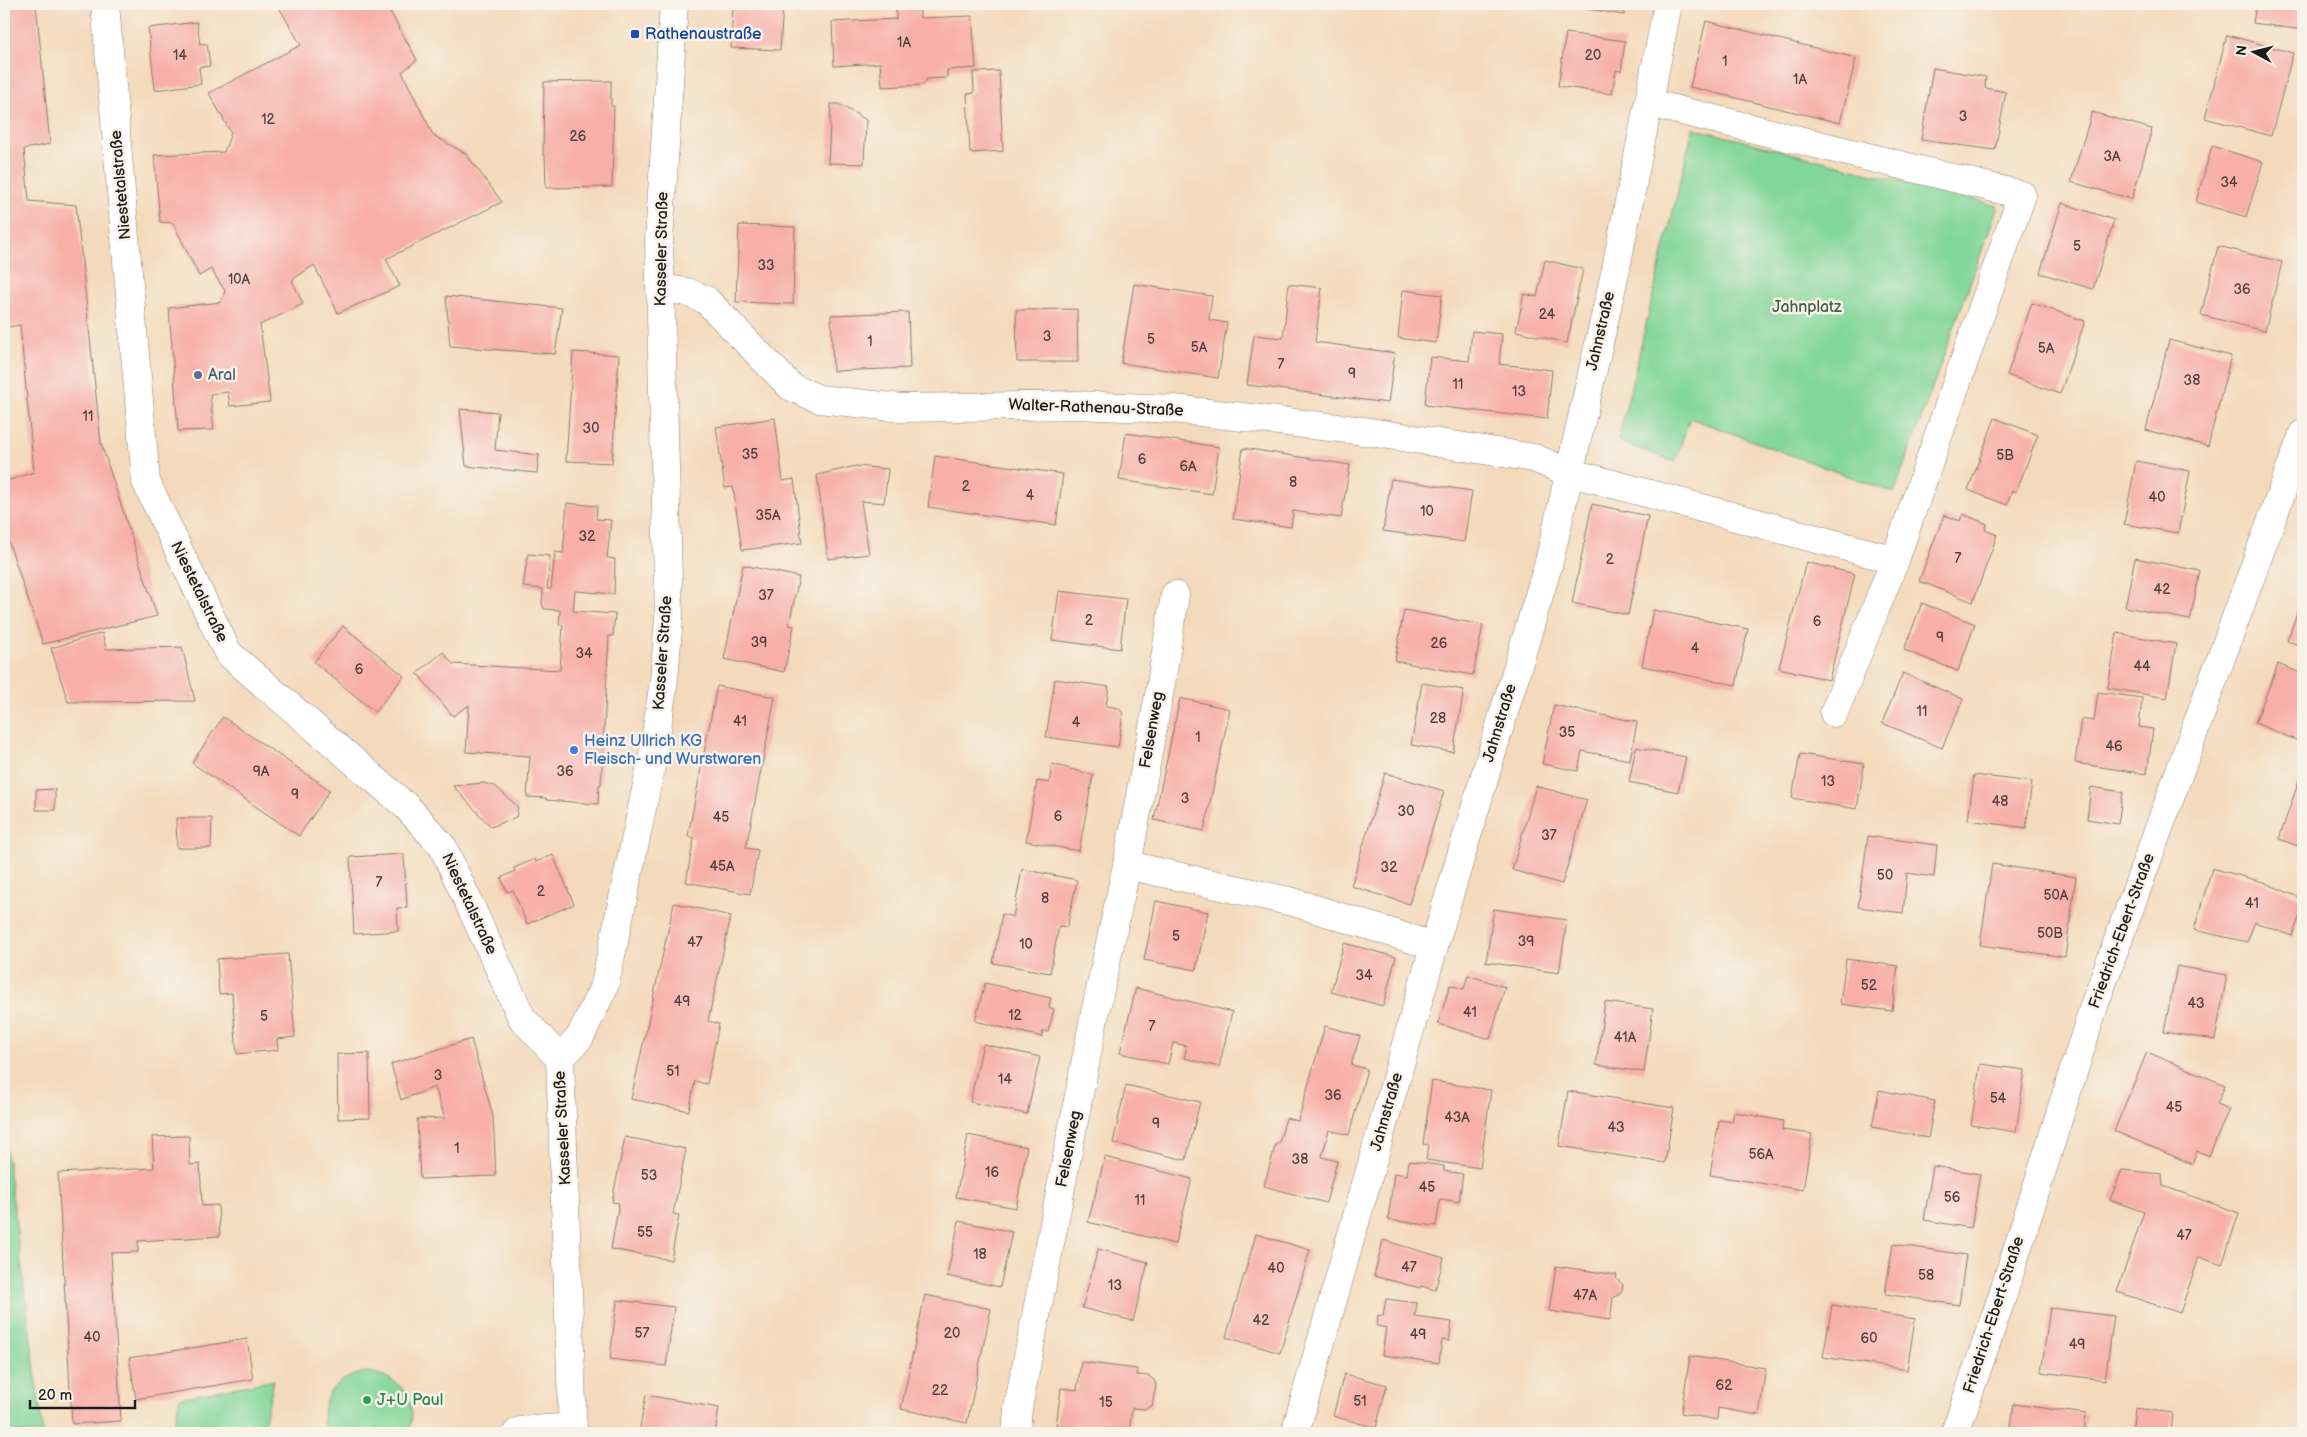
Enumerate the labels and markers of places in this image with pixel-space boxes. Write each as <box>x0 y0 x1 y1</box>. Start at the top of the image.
place label: Rathenaustraße <box>645 25 762 44</box>
marker: Rathenaustraße <box>629 28 641 40</box>
place label: Aral <box>208 366 236 385</box>
marker: Aral <box>192 369 204 381</box>
place label: Heinz Ullrich KG Fleisch- und Wurstwaren <box>584 732 761 769</box>
marker: Heinz Ullrich KG Fleisch- und Wurstwaren <box>568 744 580 756</box>
place label: J+U Paul <box>377 1391 443 1410</box>
marker: J+U Paul <box>361 1394 373 1406</box>

